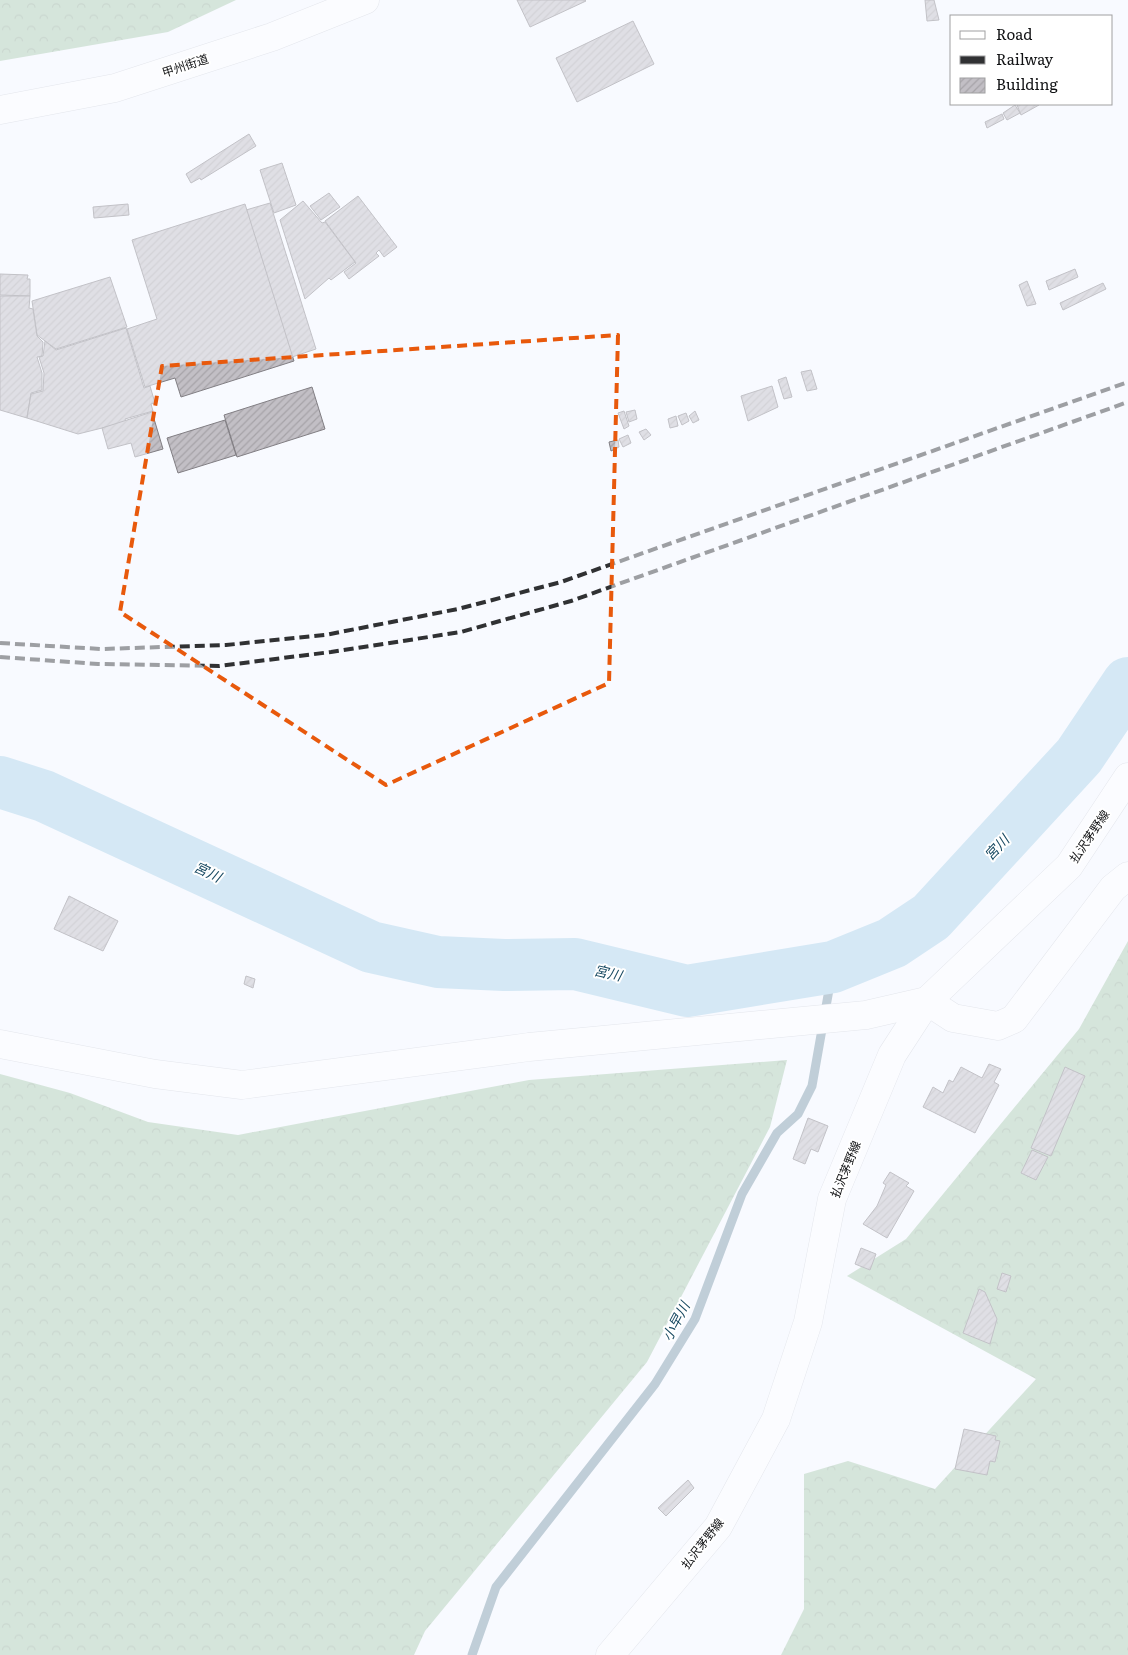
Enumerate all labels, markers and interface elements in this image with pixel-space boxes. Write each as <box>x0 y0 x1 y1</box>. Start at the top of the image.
legend <box>950 15 1113 105</box>
text: Road <box>996 22 1032 45</box>
text: Railway <box>996 47 1054 70</box>
street label: 甲州街道 <box>159 49 211 81</box>
text: Building <box>996 72 1058 95</box>
street label: 払沢茅野線 <box>1065 806 1113 866</box>
water label: 宮川 <box>979 828 1014 864</box>
water label: 宮川 <box>191 856 227 887</box>
water label: 宮川 <box>592 959 626 985</box>
street label: 払沢茅野線 <box>825 1138 865 1200</box>
water label: 小早川 <box>656 1296 695 1344</box>
street label: 払沢茅野線 <box>676 1514 728 1572</box>

